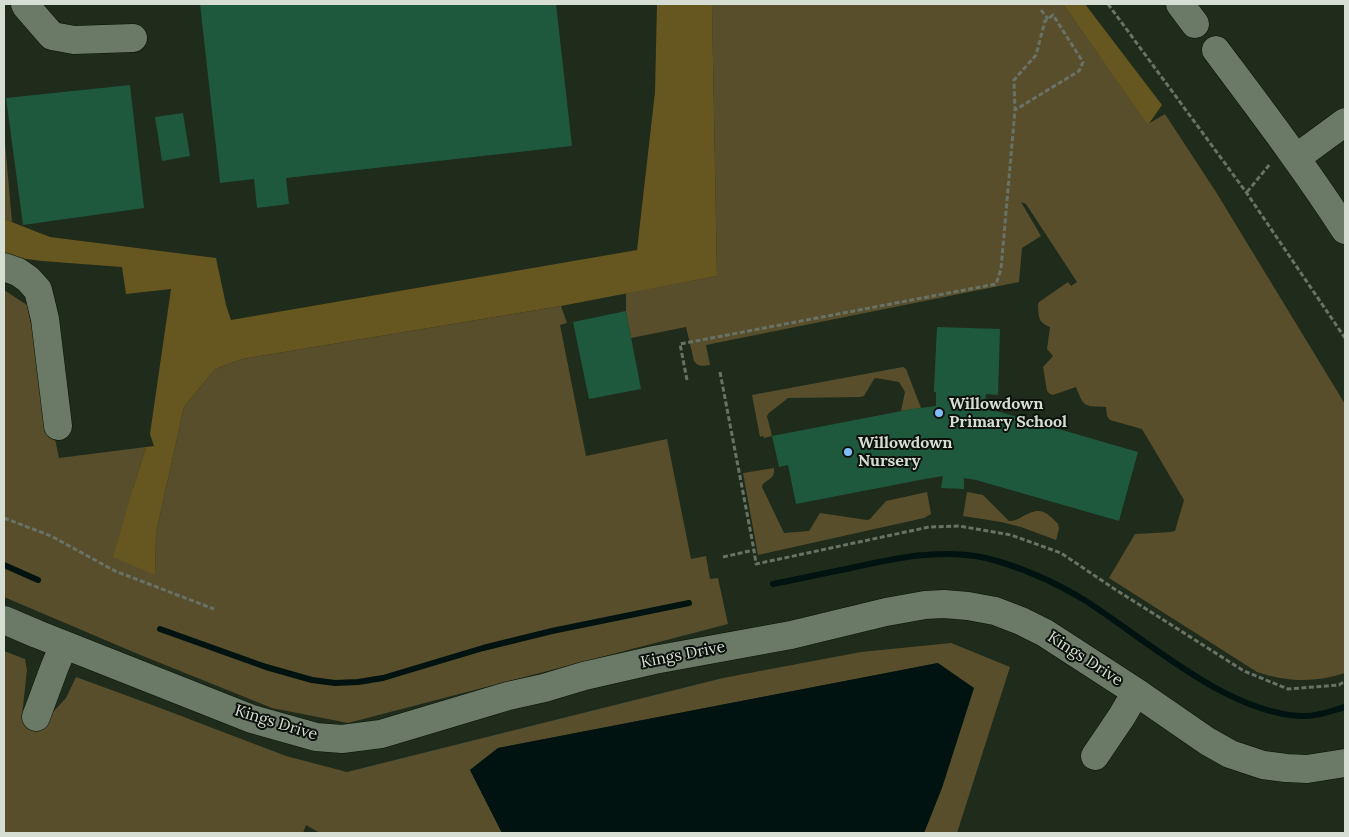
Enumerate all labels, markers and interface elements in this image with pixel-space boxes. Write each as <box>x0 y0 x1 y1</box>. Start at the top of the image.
place label: Willowdown Primary School <box>949 394 1067 432</box>
marker: Willowdown Primary School <box>933 407 945 419</box>
place label: Willowdown Nursery <box>858 433 952 471</box>
marker: Willowdown Nursery <box>842 446 854 458</box>
street label: Kings Drive <box>1044 628 1126 690</box>
street label: Kings Drive <box>639 637 727 673</box>
street label: Kings Drive <box>232 701 320 745</box>

